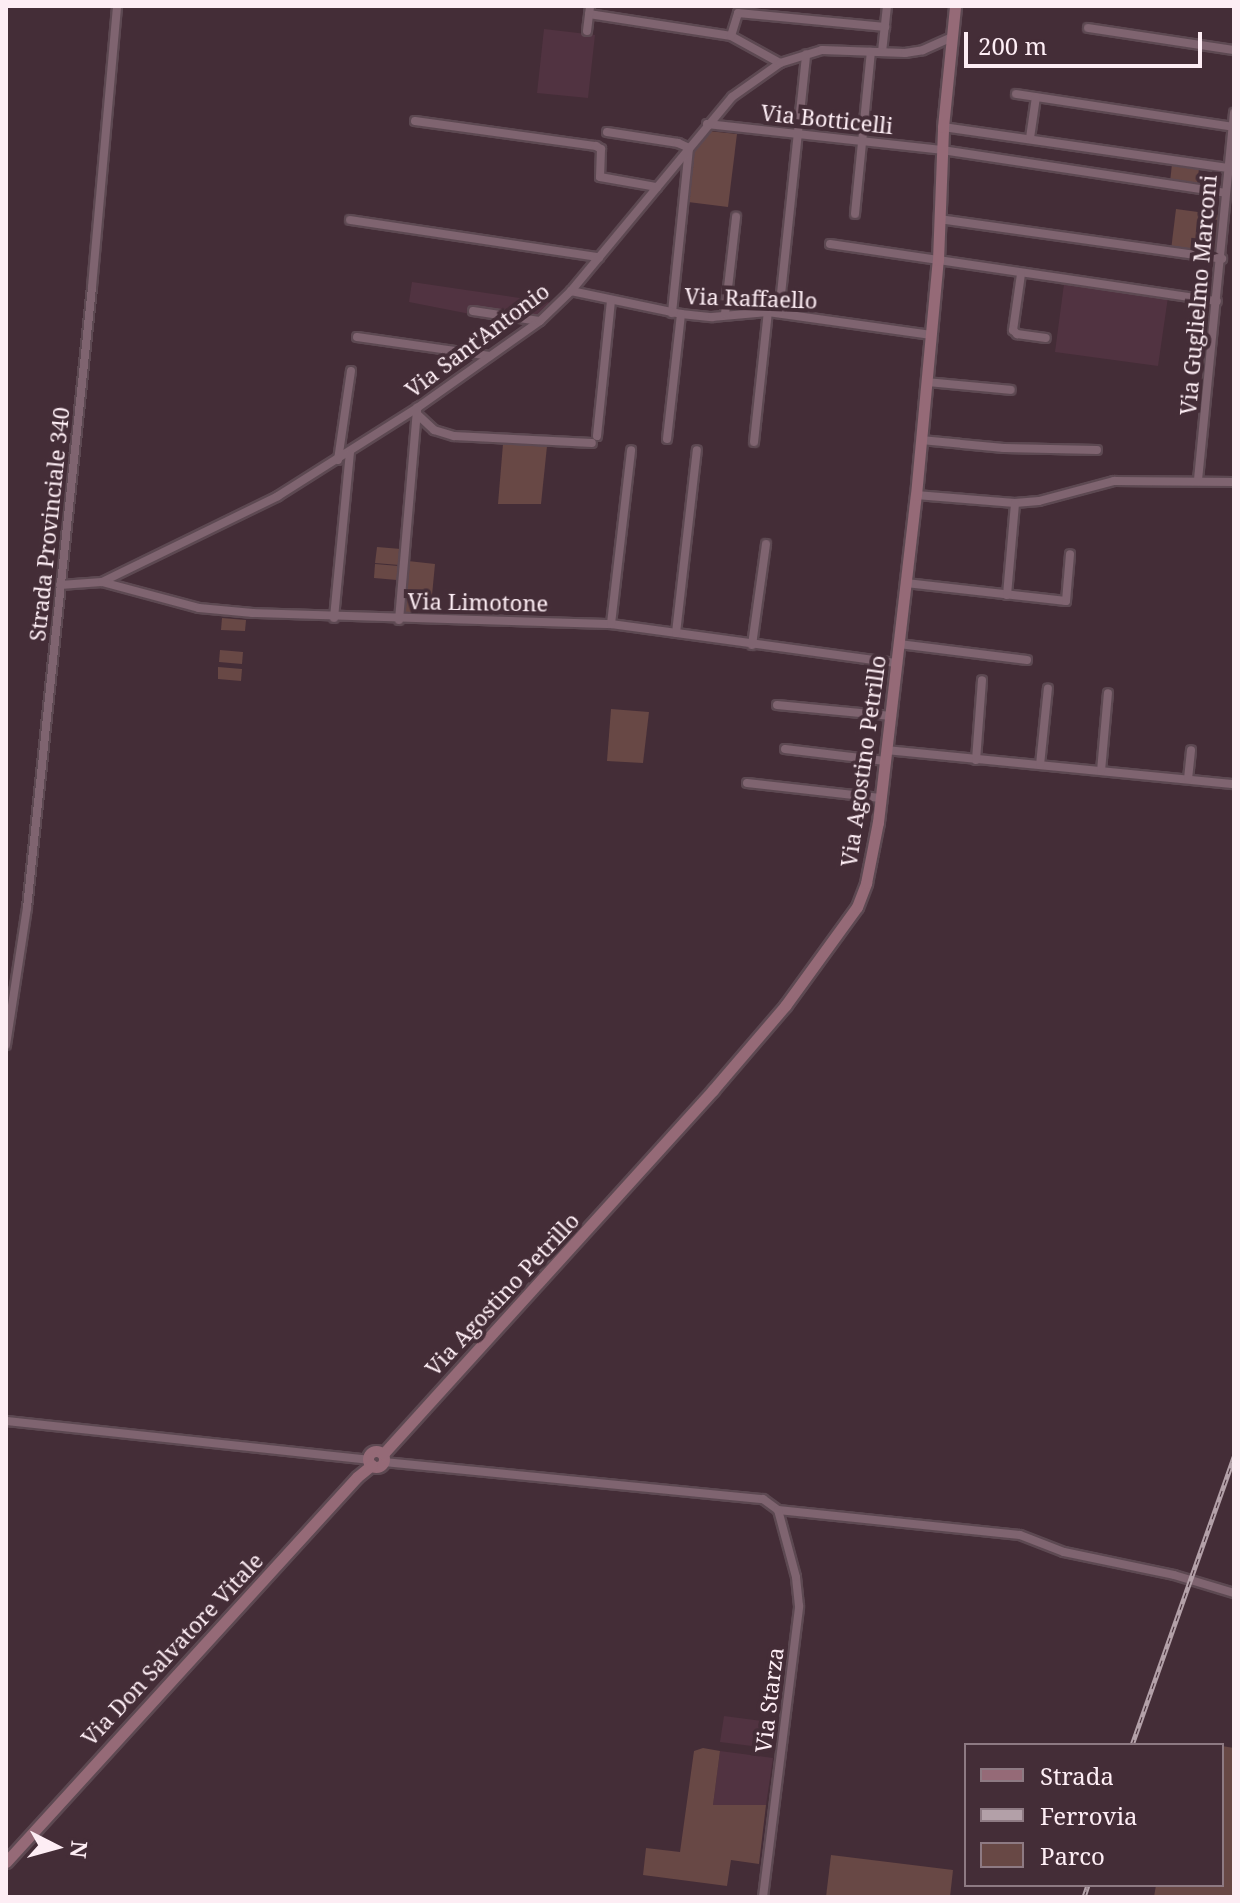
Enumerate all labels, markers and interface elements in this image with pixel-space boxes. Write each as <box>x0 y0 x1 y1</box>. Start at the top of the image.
scale bar <box>968 16 1206 66</box>
text: 200 m <box>978 29 1047 62</box>
street label: Via Botticelli <box>760 99 894 139</box>
street label: Via Guglielmo Marconi <box>1174 174 1222 416</box>
street label: Via Sant'Antonio <box>400 277 554 403</box>
street label: Via Raffaello <box>684 282 818 314</box>
street label: Strada Provinciale 340 <box>24 406 74 642</box>
street label: Via Limotone <box>407 588 549 616</box>
street label: Via Agostino Petrillo <box>835 653 891 869</box>
street label: Via Agostino Petrillo <box>420 1207 584 1381</box>
street label: Via Don Salvatore Vitale <box>76 1547 268 1751</box>
street label: Via Starza <box>749 1646 789 1754</box>
legend <box>964 1743 1224 1887</box>
text: Strada <box>1040 1759 1114 1792</box>
text: Ferrovia <box>1040 1799 1138 1832</box>
north arrow <box>16 1807 96 1887</box>
text: N <box>64 1839 96 1860</box>
text: Parco <box>1040 1839 1105 1872</box>

